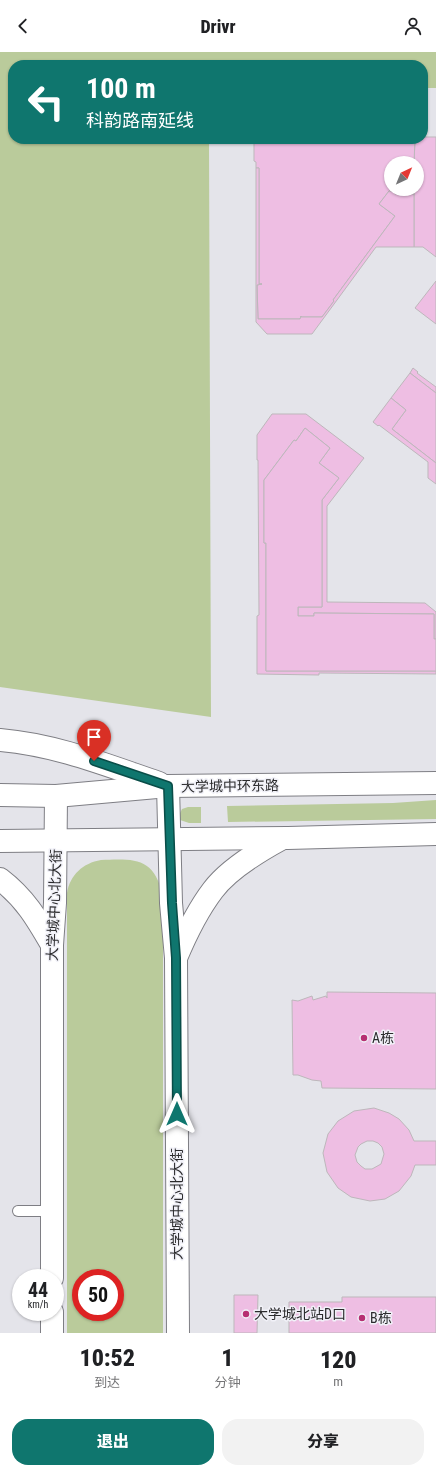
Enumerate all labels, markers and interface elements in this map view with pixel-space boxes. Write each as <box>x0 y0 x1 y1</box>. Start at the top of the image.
icon: back <box>12 15 34 37</box>
icon: person <box>402 15 424 37</box>
text: Drivr <box>200 16 236 37</box>
text: 100 m <box>86 72 156 105</box>
icon: left <box>20 76 72 128</box>
text: 科韵路南延线 <box>86 110 194 131</box>
north arrow <box>384 156 424 196</box>
map controls <box>384 156 424 196</box>
pin <box>77 720 111 761</box>
icon: arrive <box>83 726 105 748</box>
street label: 大学城中环东路 <box>181 777 279 795</box>
street label: 大学城中心北大街 <box>44 849 64 961</box>
place label: A栋 <box>372 1030 394 1046</box>
marker: A栋 <box>359 1033 369 1043</box>
position arrow <box>156 1093 198 1135</box>
street label: 大学城中心北大街 <box>169 1148 185 1260</box>
speed limit sign: 50 <box>72 1269 124 1321</box>
text: 44 <box>28 1278 48 1302</box>
text: km/h <box>28 1299 48 1310</box>
place label: 大学城北站D口 <box>254 1306 346 1322</box>
marker: 大学城北站D口 <box>241 1309 251 1319</box>
place label: B栋 <box>370 1310 392 1326</box>
marker: B栋 <box>357 1313 367 1323</box>
text: 10:52 <box>79 1344 135 1372</box>
text: 1 <box>221 1344 234 1372</box>
text: 120 <box>320 1346 357 1374</box>
text: m <box>333 1374 343 1389</box>
text: 到达 <box>94 1375 120 1390</box>
text: 分钟 <box>214 1375 240 1390</box>
button: 退出 <box>12 1419 214 1465</box>
button: 分享 <box>222 1419 424 1465</box>

